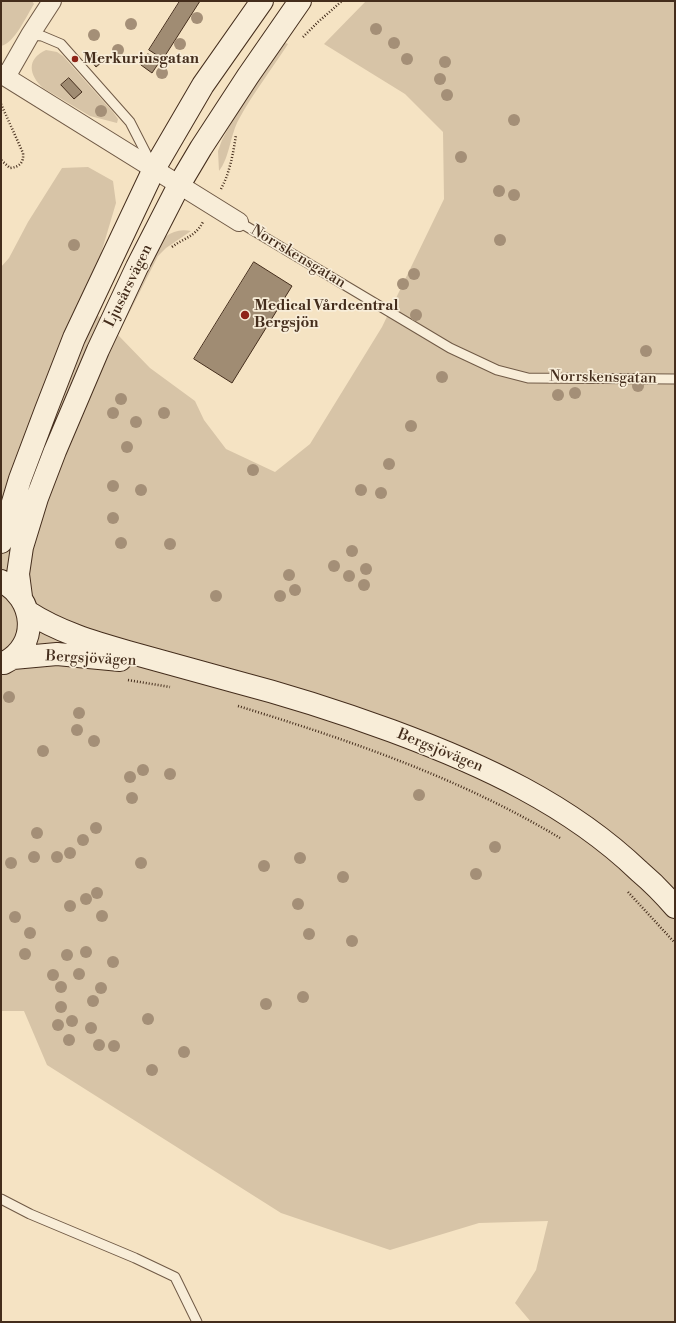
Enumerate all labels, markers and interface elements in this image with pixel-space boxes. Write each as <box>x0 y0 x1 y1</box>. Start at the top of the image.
place label: Merkuriusgatan <box>83 50 199 68</box>
marker: Merkuriusgatan <box>70 54 80 64</box>
street label: Norrskensgatan <box>247 222 349 292</box>
street label: Ljusårsvägen <box>101 242 157 330</box>
place label: Medical Vårdcentral Bergsjön <box>254 297 398 332</box>
marker: Medical Vårdcentral Bergsjön <box>239 309 251 321</box>
street label: Norrskensgatan <box>549 368 657 388</box>
street label: Bergsjövägen <box>45 648 137 670</box>
street label: Bergsjövägen <box>394 726 486 776</box>

